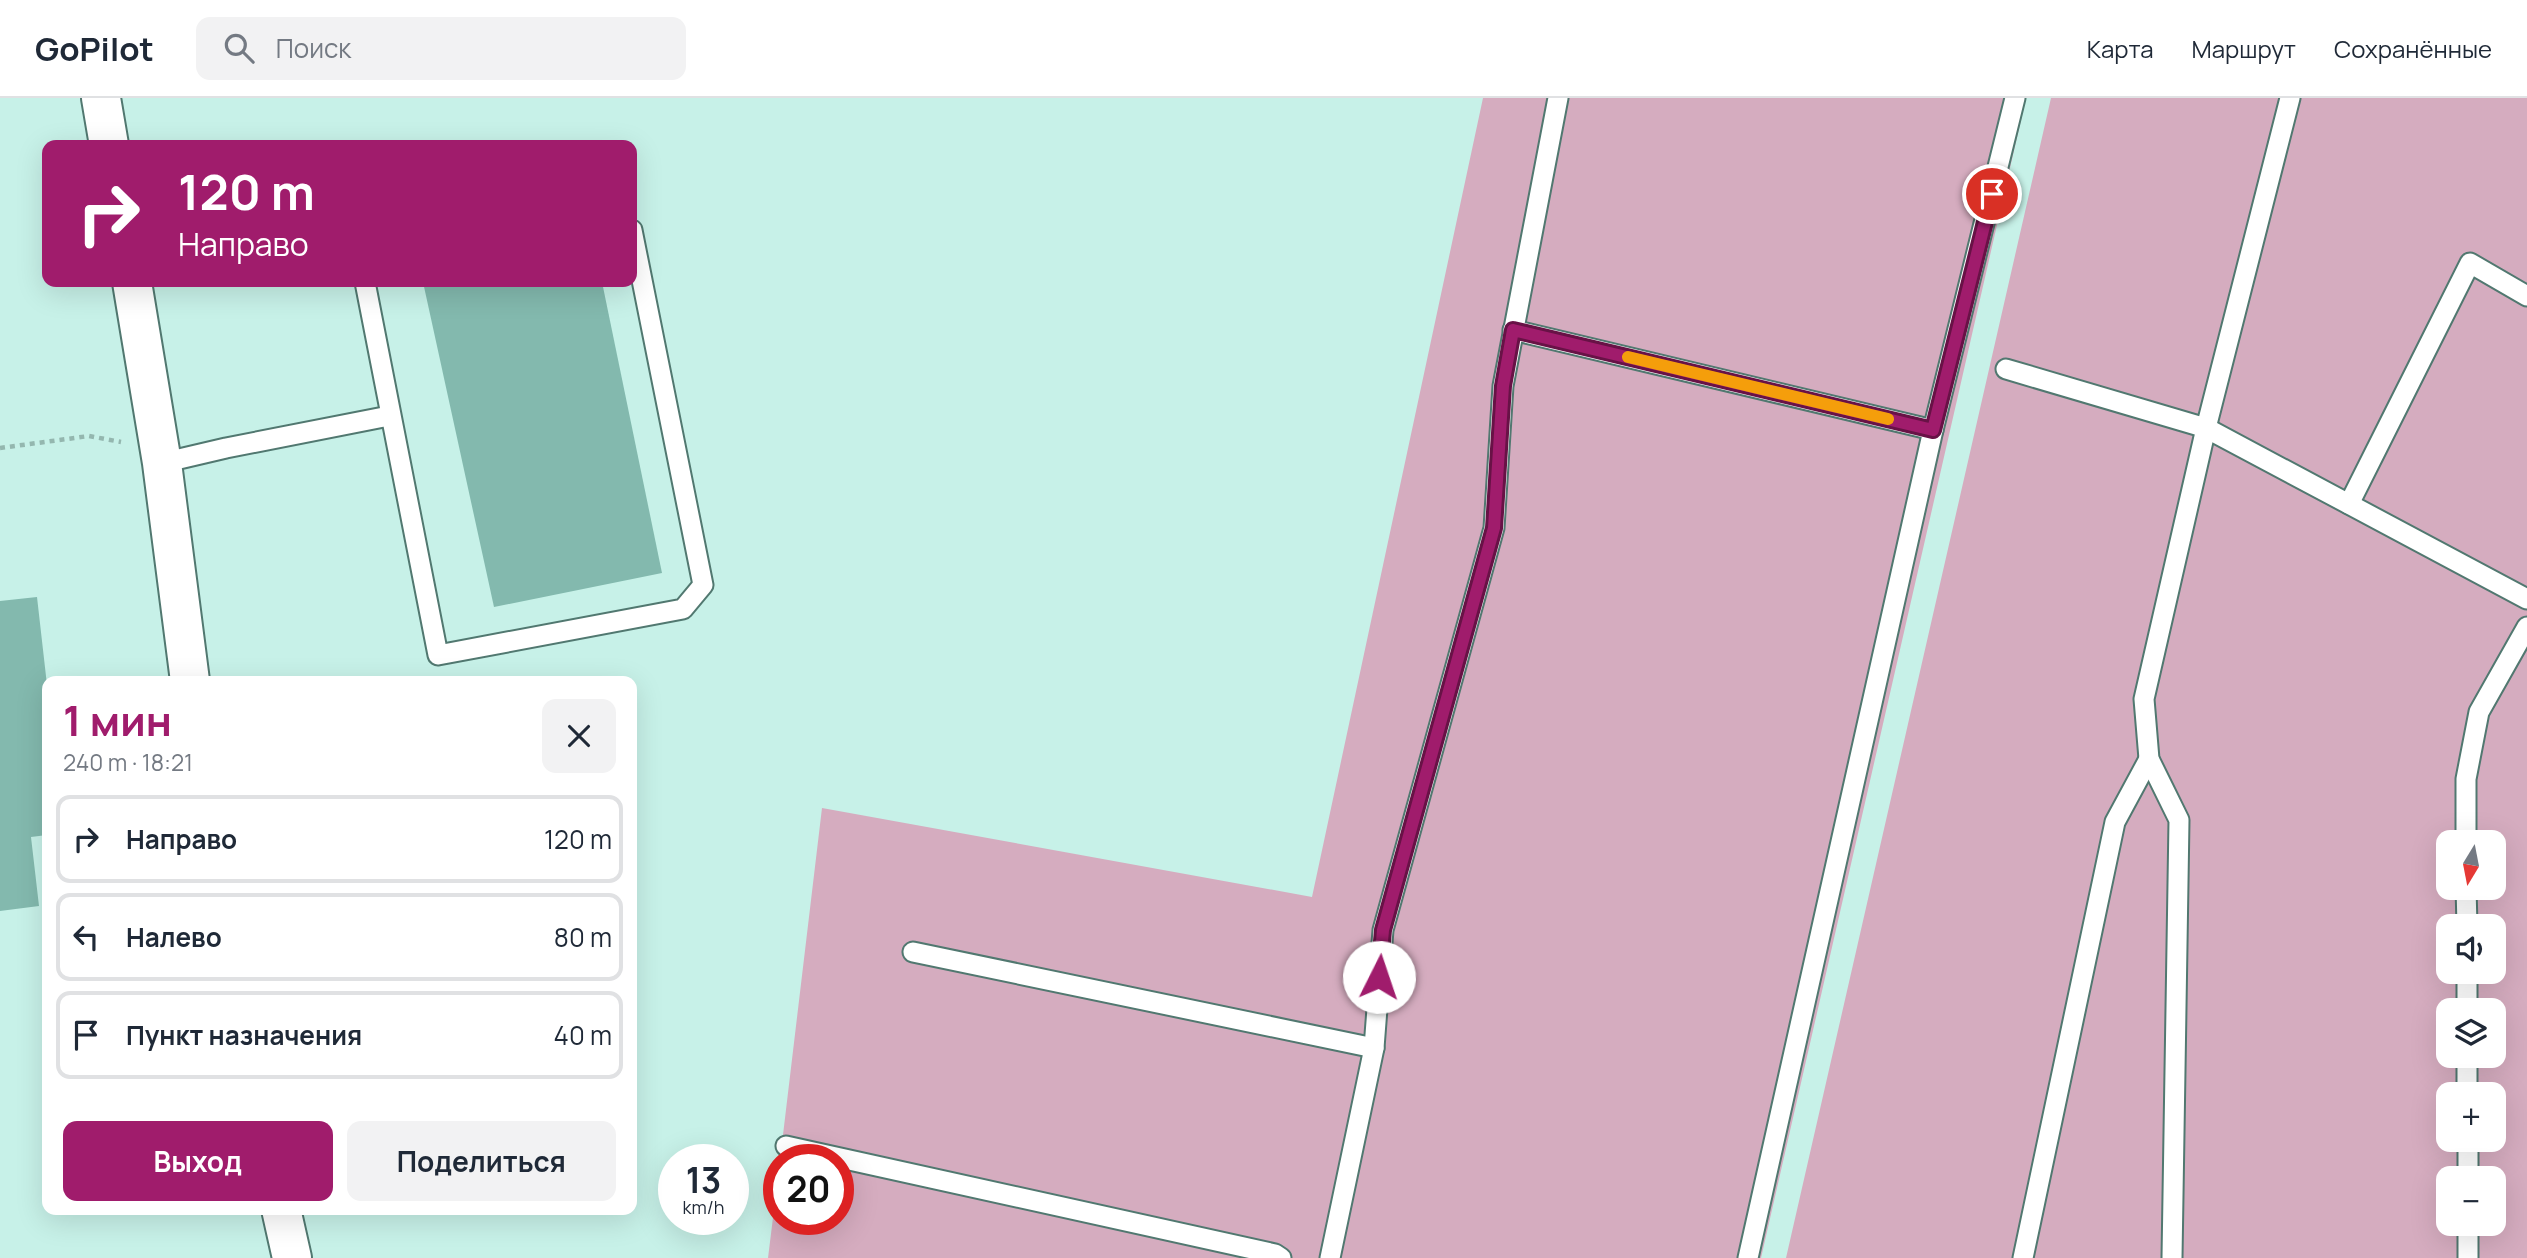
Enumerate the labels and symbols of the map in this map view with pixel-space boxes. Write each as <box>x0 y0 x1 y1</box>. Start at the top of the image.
pin <box>1962 164 2022 224</box>
north arrow <box>2436 830 2506 900</box>
position arrow <box>1342 940 1416 1014</box>
speed limit sign: 20 <box>763 1144 854 1235</box>

